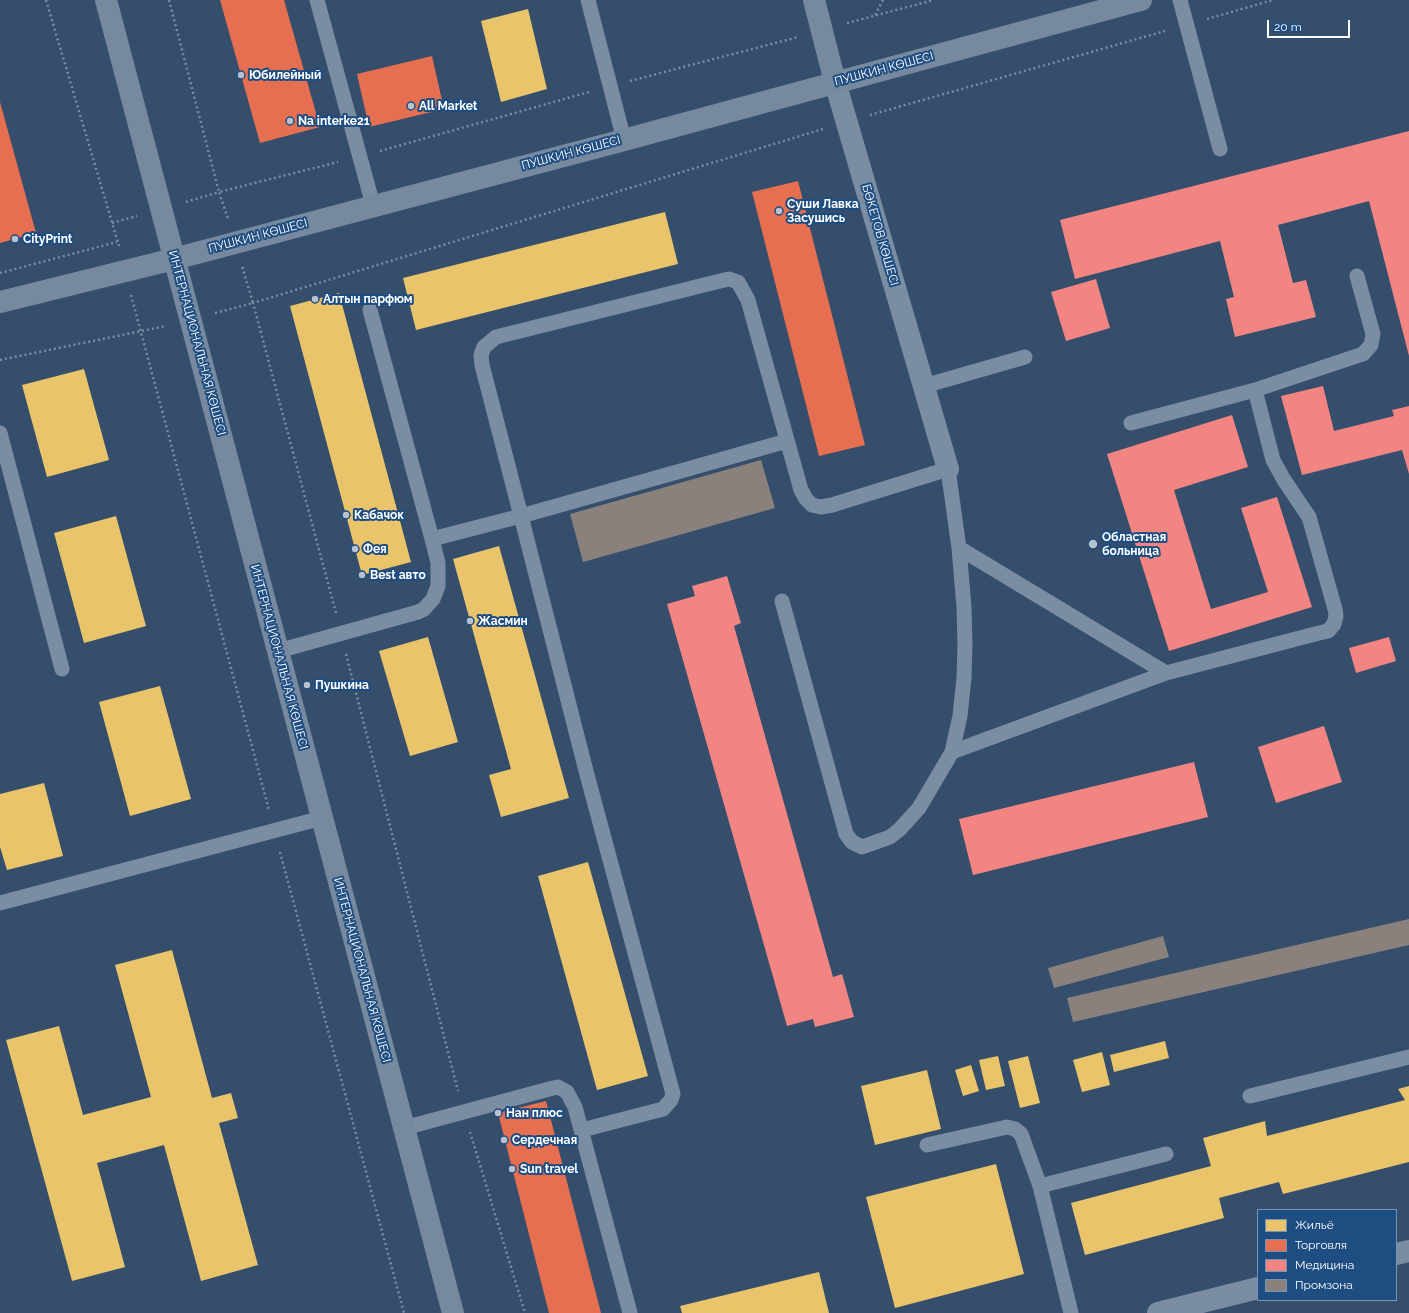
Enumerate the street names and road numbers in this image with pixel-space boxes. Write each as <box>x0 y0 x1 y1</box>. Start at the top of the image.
street label: ПУШКИН КӨШЕСІ <box>833 49 935 89</box>
street label: ПУШКИН КӨШЕСІ <box>520 133 622 173</box>
street label: БӨКЕТОВ КӨШЕСІ <box>859 183 901 287</box>
street label: ПУШКИН КӨШЕСІ <box>207 216 309 256</box>
street label: ИНТЕРНАЦИОНАЛЬНАЯ КӨШЕСІ <box>165 249 229 437</box>
street label: ИНТЕРНАЦИОНАЛЬНАЯ КӨШЕСІ <box>247 563 311 751</box>
street label: ИНТЕРНАЦИОНАЛЬНАЯ КӨШЕСІ <box>330 876 394 1064</box>

